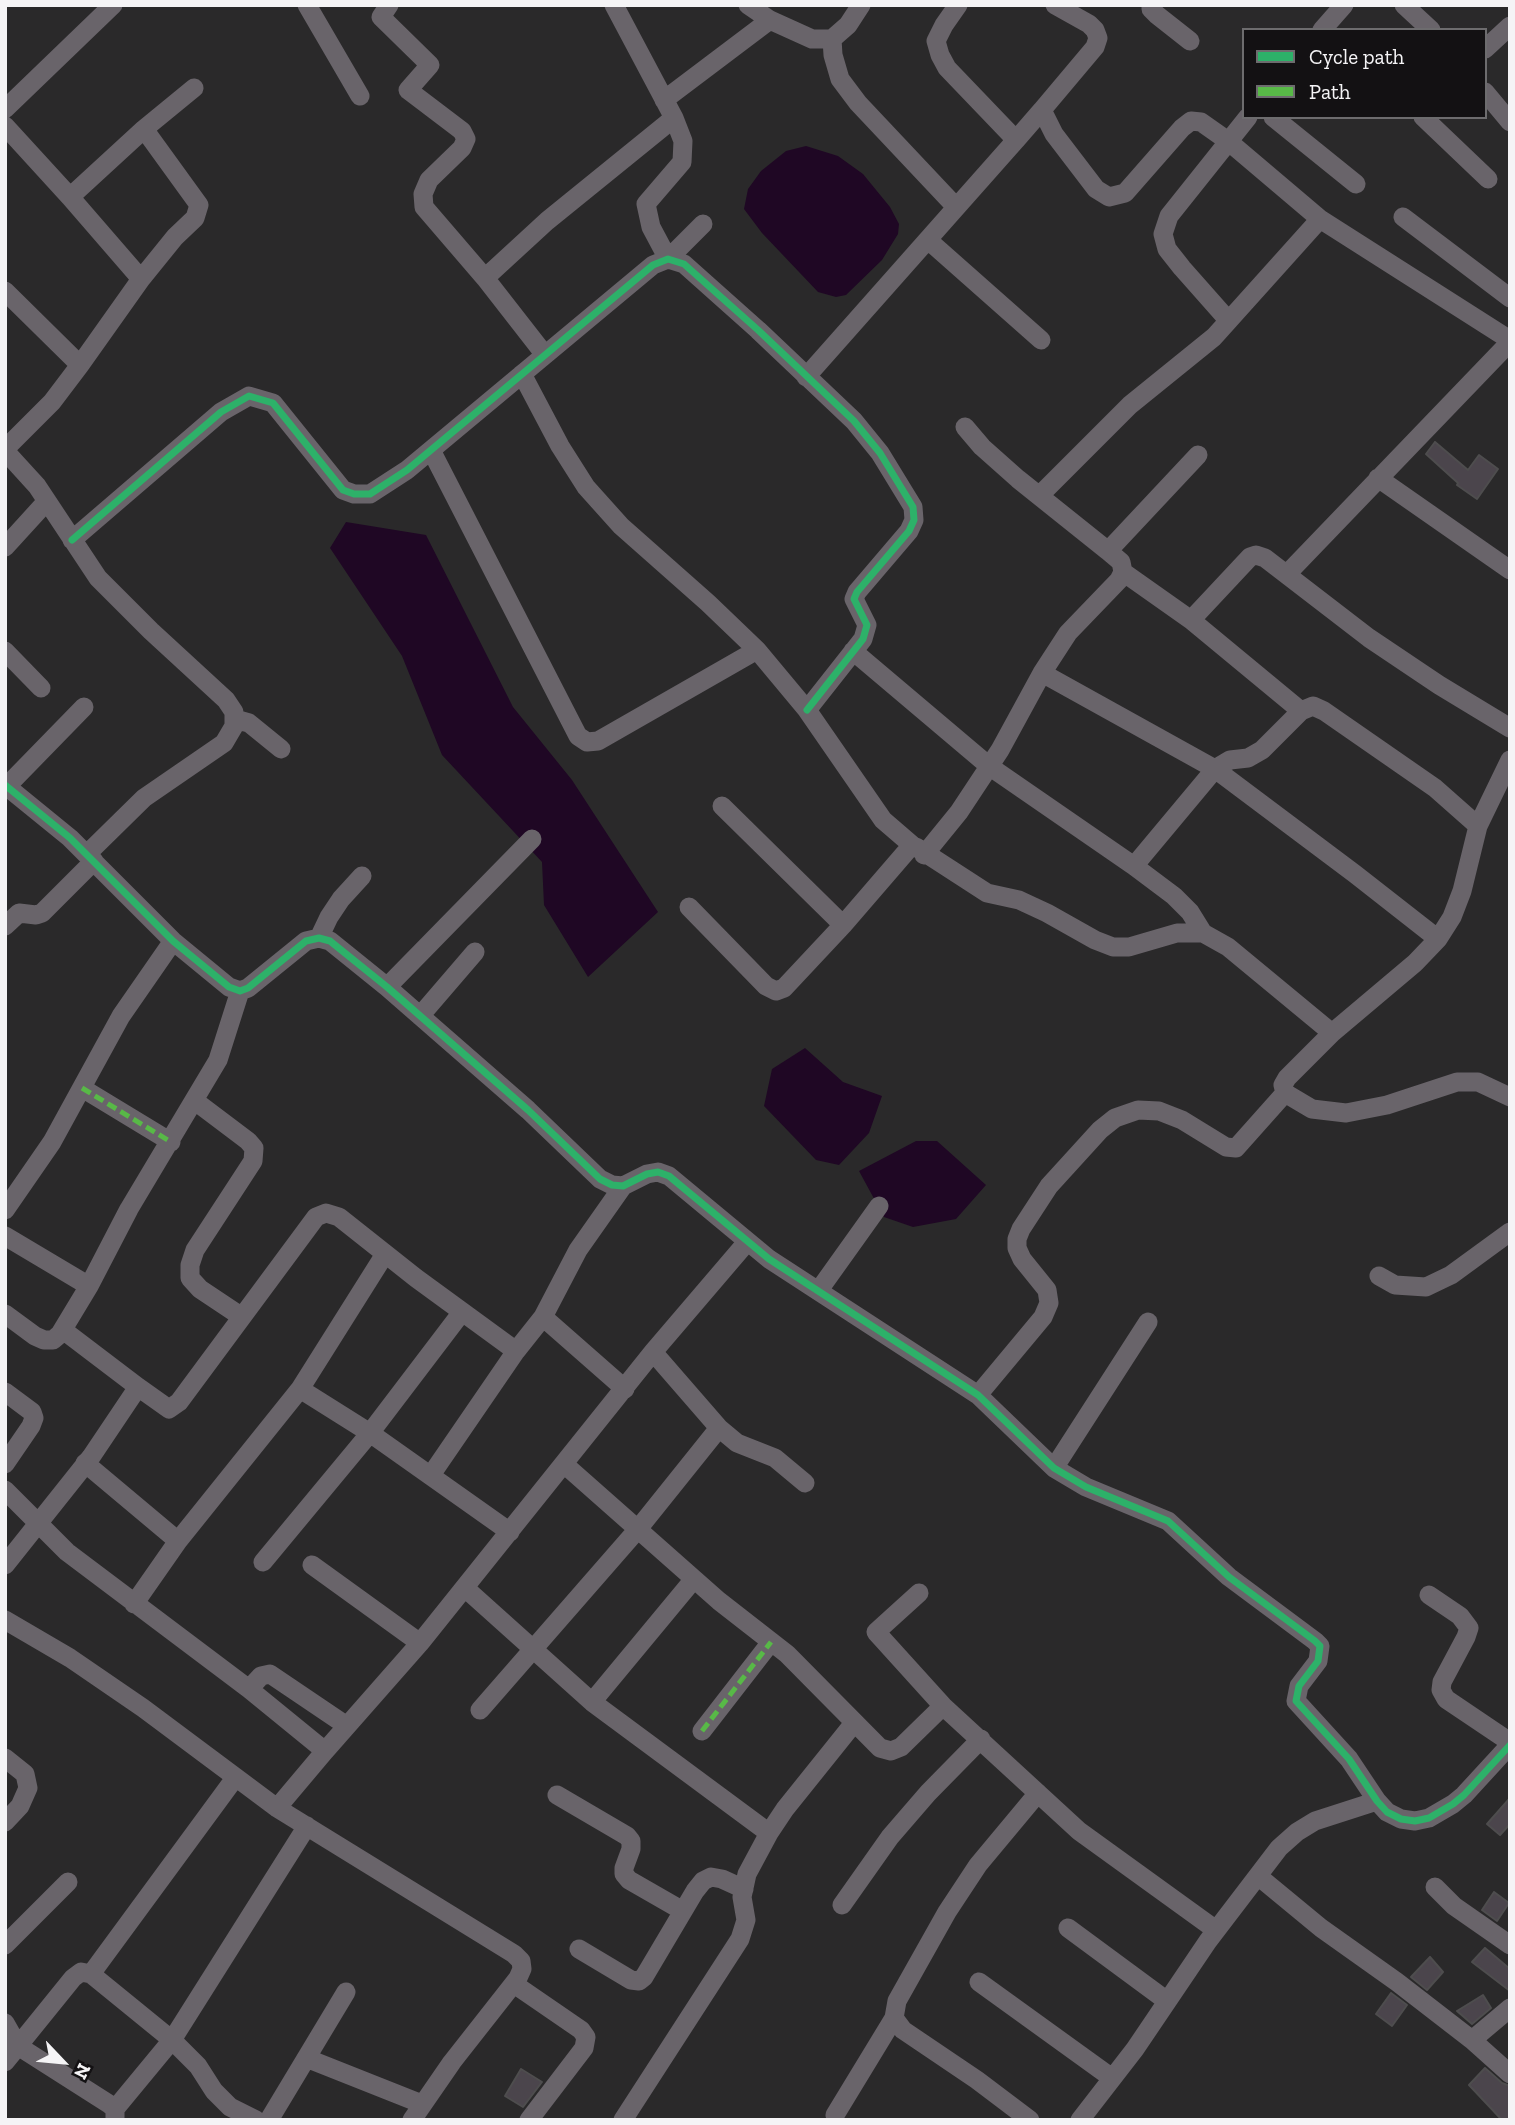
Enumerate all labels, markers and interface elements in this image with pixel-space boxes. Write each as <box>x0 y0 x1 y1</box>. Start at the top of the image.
legend <box>1242 28 1487 119</box>
text: Cycle path <box>1309 44 1404 69</box>
text: Path <box>1309 79 1351 104</box>
north arrow <box>28 2027 98 2097</box>
text: N <box>69 2060 96 2083</box>

